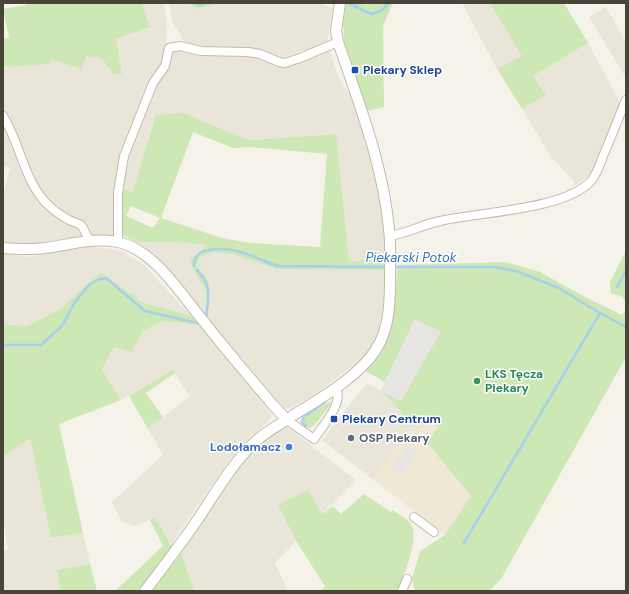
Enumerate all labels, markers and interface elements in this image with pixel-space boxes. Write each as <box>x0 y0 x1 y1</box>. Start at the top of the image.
place label: Piekary Sklep <box>363 62 442 78</box>
marker: Piekary Sklep <box>350 65 360 75</box>
water label: Piekarski Potok <box>366 249 457 266</box>
place label: LKS Tęcza Piekary <box>485 366 543 396</box>
marker: LKS Tęcza Piekary <box>472 376 482 386</box>
place label: Piekary Centrum <box>342 411 441 427</box>
marker: Piekary Centrum <box>329 414 339 424</box>
place label: OSP Piekary <box>359 430 430 446</box>
marker: OSP Piekary <box>346 433 356 443</box>
place label: Lodołamacz <box>210 439 281 455</box>
marker: Lodołamacz <box>284 442 294 452</box>

